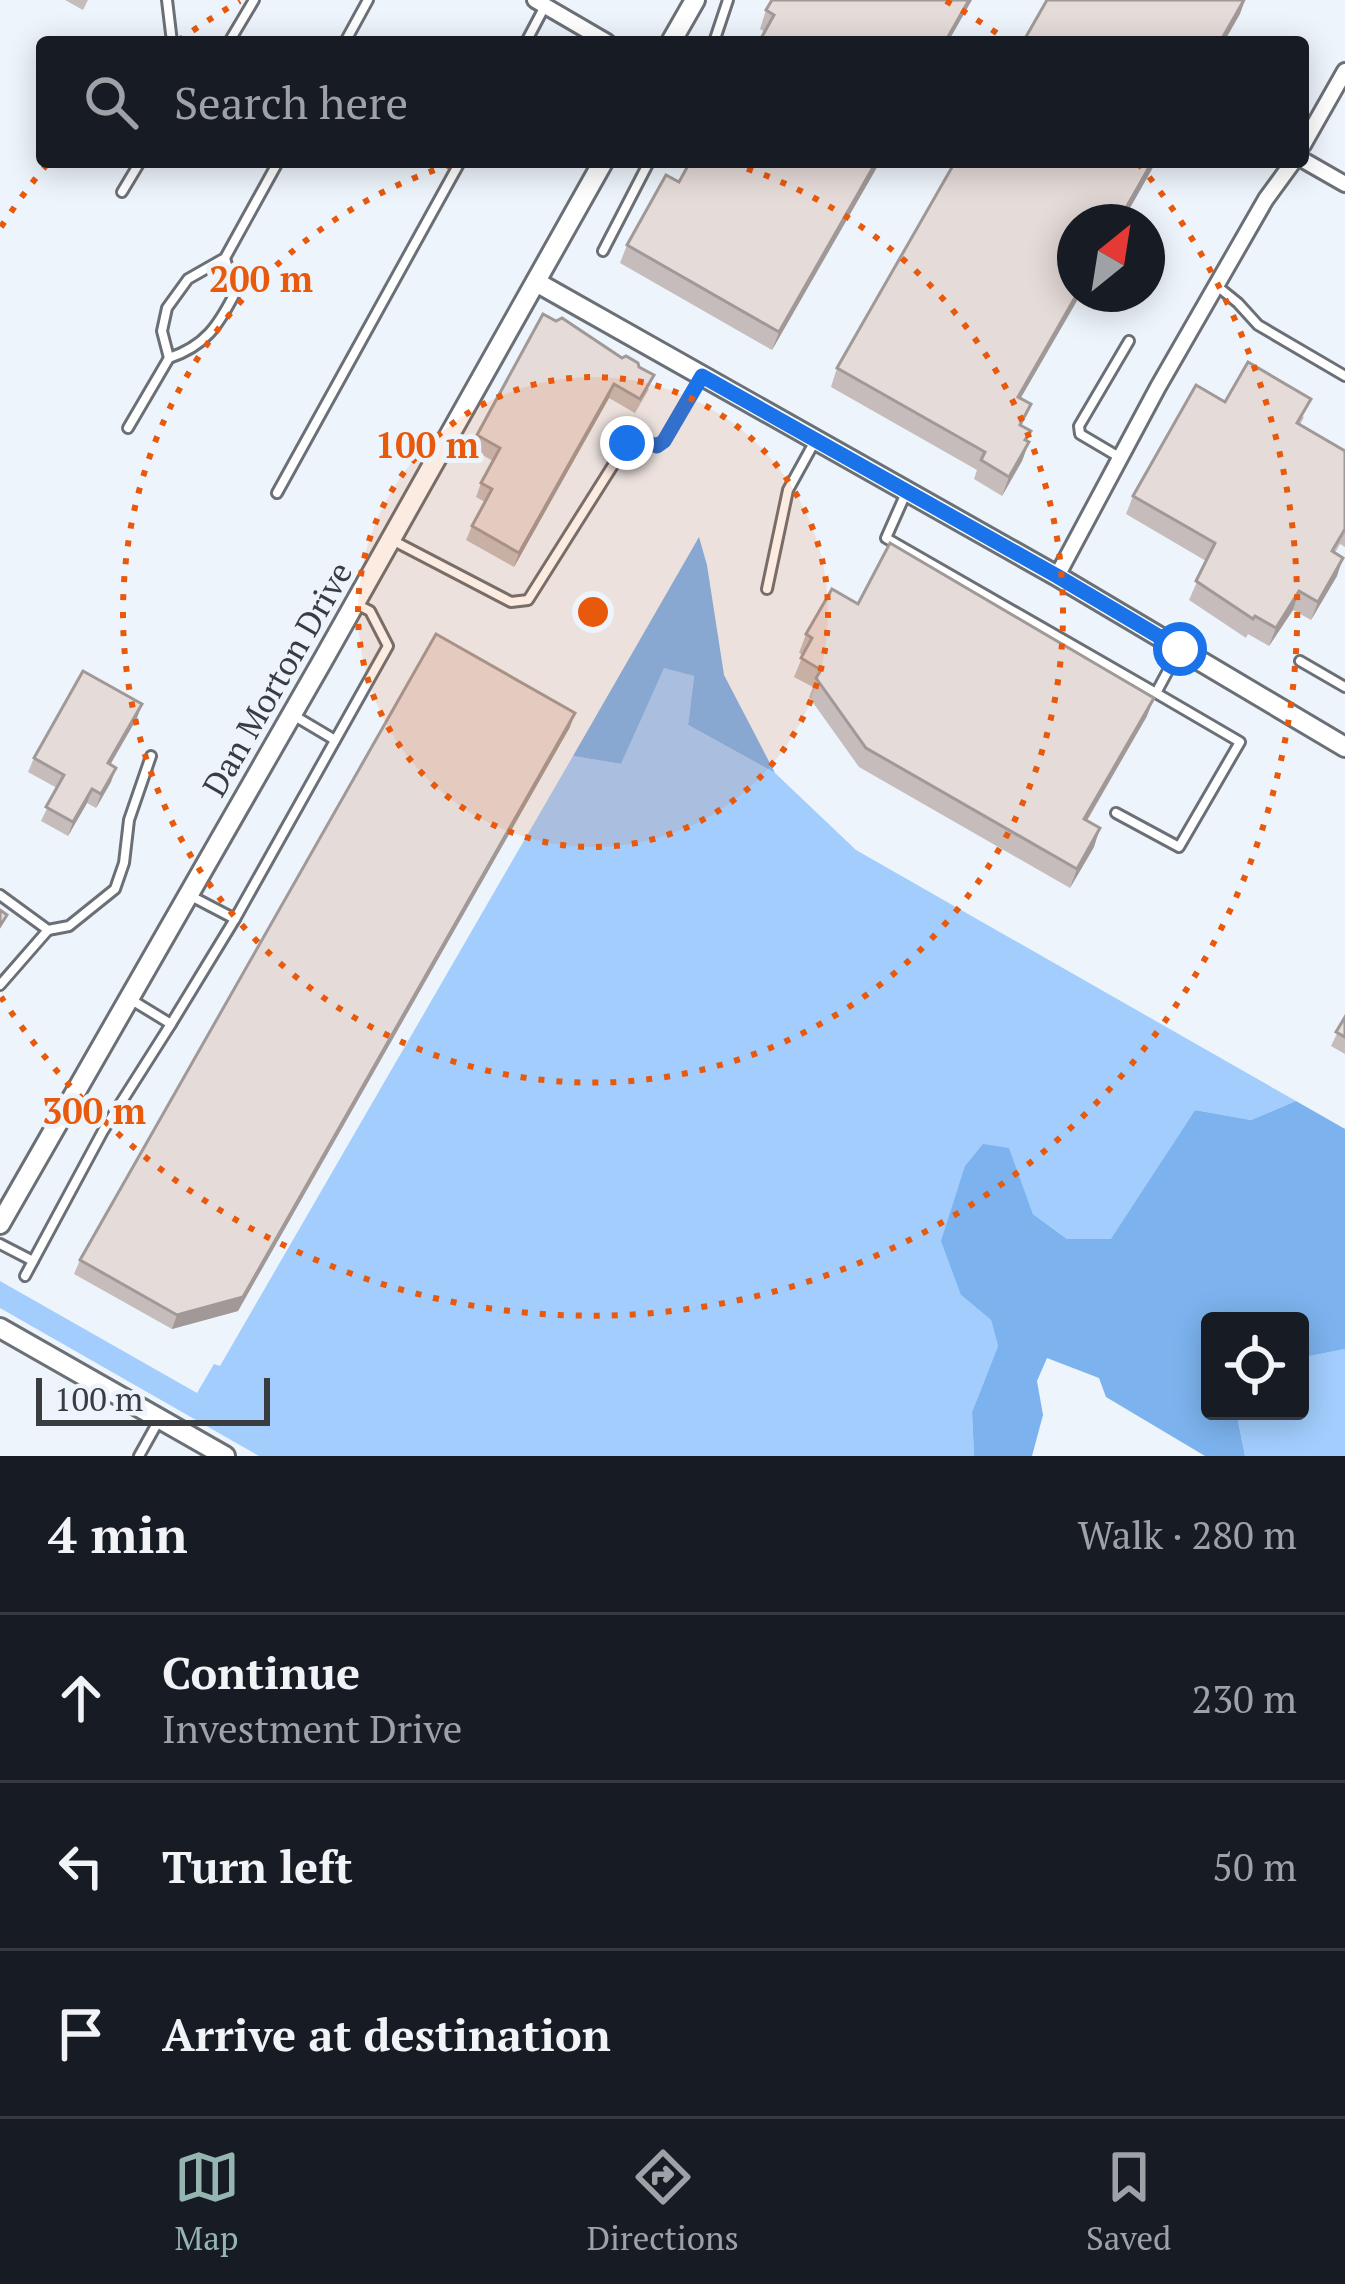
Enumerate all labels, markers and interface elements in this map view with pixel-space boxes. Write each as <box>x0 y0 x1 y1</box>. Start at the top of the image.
search box <box>36 36 1309 168</box>
icon: search <box>78 69 144 135</box>
text: Search here <box>174 72 408 132</box>
north arrow <box>1057 204 1165 312</box>
text: 200 m <box>209 255 313 302</box>
route end <box>600 416 654 470</box>
text: 100 m <box>375 421 479 468</box>
street label: Dan Morton Drive <box>192 554 361 804</box>
centre of rings <box>572 591 614 633</box>
route start <box>1153 622 1207 676</box>
text: 300 m <box>42 1087 146 1134</box>
map controls <box>1201 1312 1309 1420</box>
button: locate <box>1201 1312 1309 1420</box>
scale bar <box>36 1372 270 1425</box>
text: 100 m <box>54 1377 143 1420</box>
text: 4 min <box>48 1500 188 1568</box>
text: Walk · 280 m <box>1078 1508 1297 1560</box>
text: Continue <box>162 1642 360 1702</box>
icon: ahead <box>48 1665 114 1731</box>
text: 230 m <box>1192 1672 1297 1724</box>
text: Investment Drive <box>162 1702 462 1754</box>
icon: left <box>48 1833 114 1899</box>
text: Turn left <box>162 1836 353 1896</box>
text: 50 m <box>1212 1840 1297 1892</box>
icon: arrive <box>48 2001 114 2067</box>
text: Arrive at destination <box>162 2004 611 2064</box>
tab: Map <box>174 2144 240 2259</box>
tab: Directions <box>587 2144 739 2259</box>
tab: Saved <box>1086 2144 1171 2259</box>

